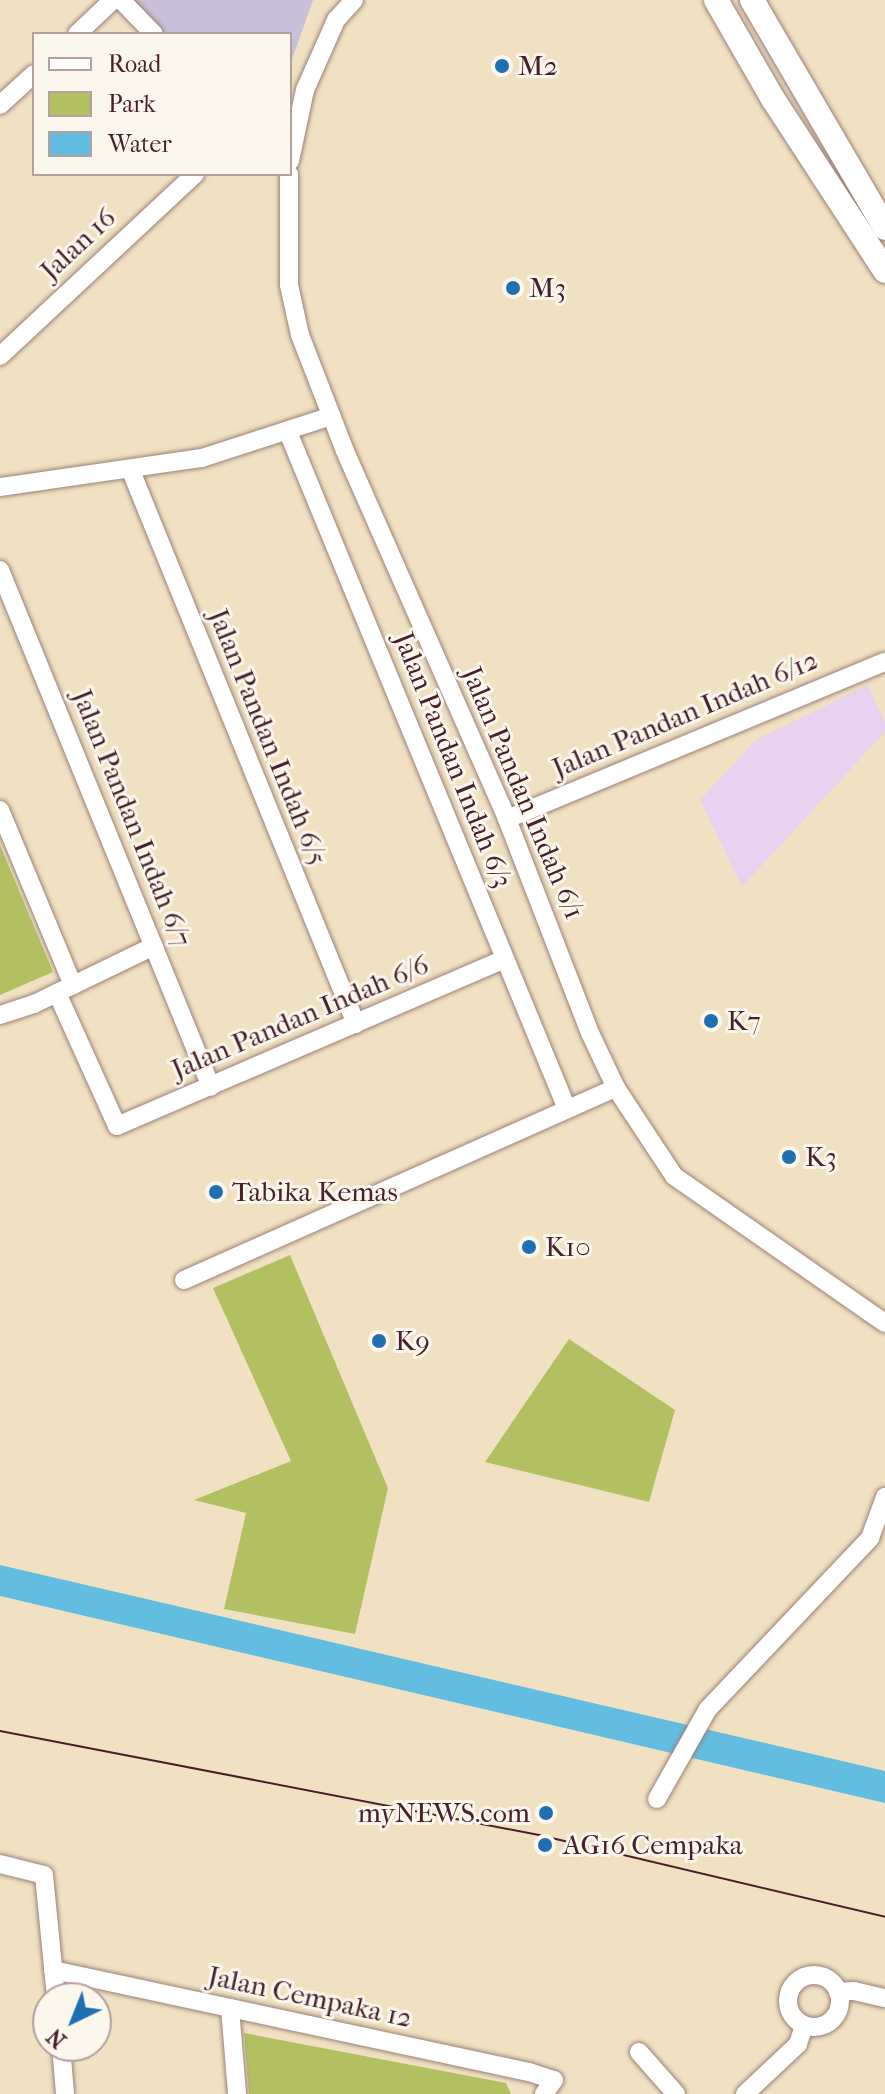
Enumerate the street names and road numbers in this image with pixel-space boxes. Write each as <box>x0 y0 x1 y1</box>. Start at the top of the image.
street label: Jalan 16 <box>33 201 123 287</box>
street label: Jalan Pandan Indah 6/5 <box>201 604 335 870</box>
street label: Jalan Pandan Indah 6/3 <box>386 627 520 893</box>
street label: Jalan Pandan Indah 6/12 <box>547 643 823 785</box>
street label: Jalan Pandan Indah 6/1 <box>455 662 591 924</box>
street label: Jalan Pandan Indah 6/7 <box>65 684 199 952</box>
street label: Jalan Pandan Indah 6/6 <box>166 948 434 1086</box>
street label: Jalan Cempaka 12 <box>205 1959 415 2035</box>

